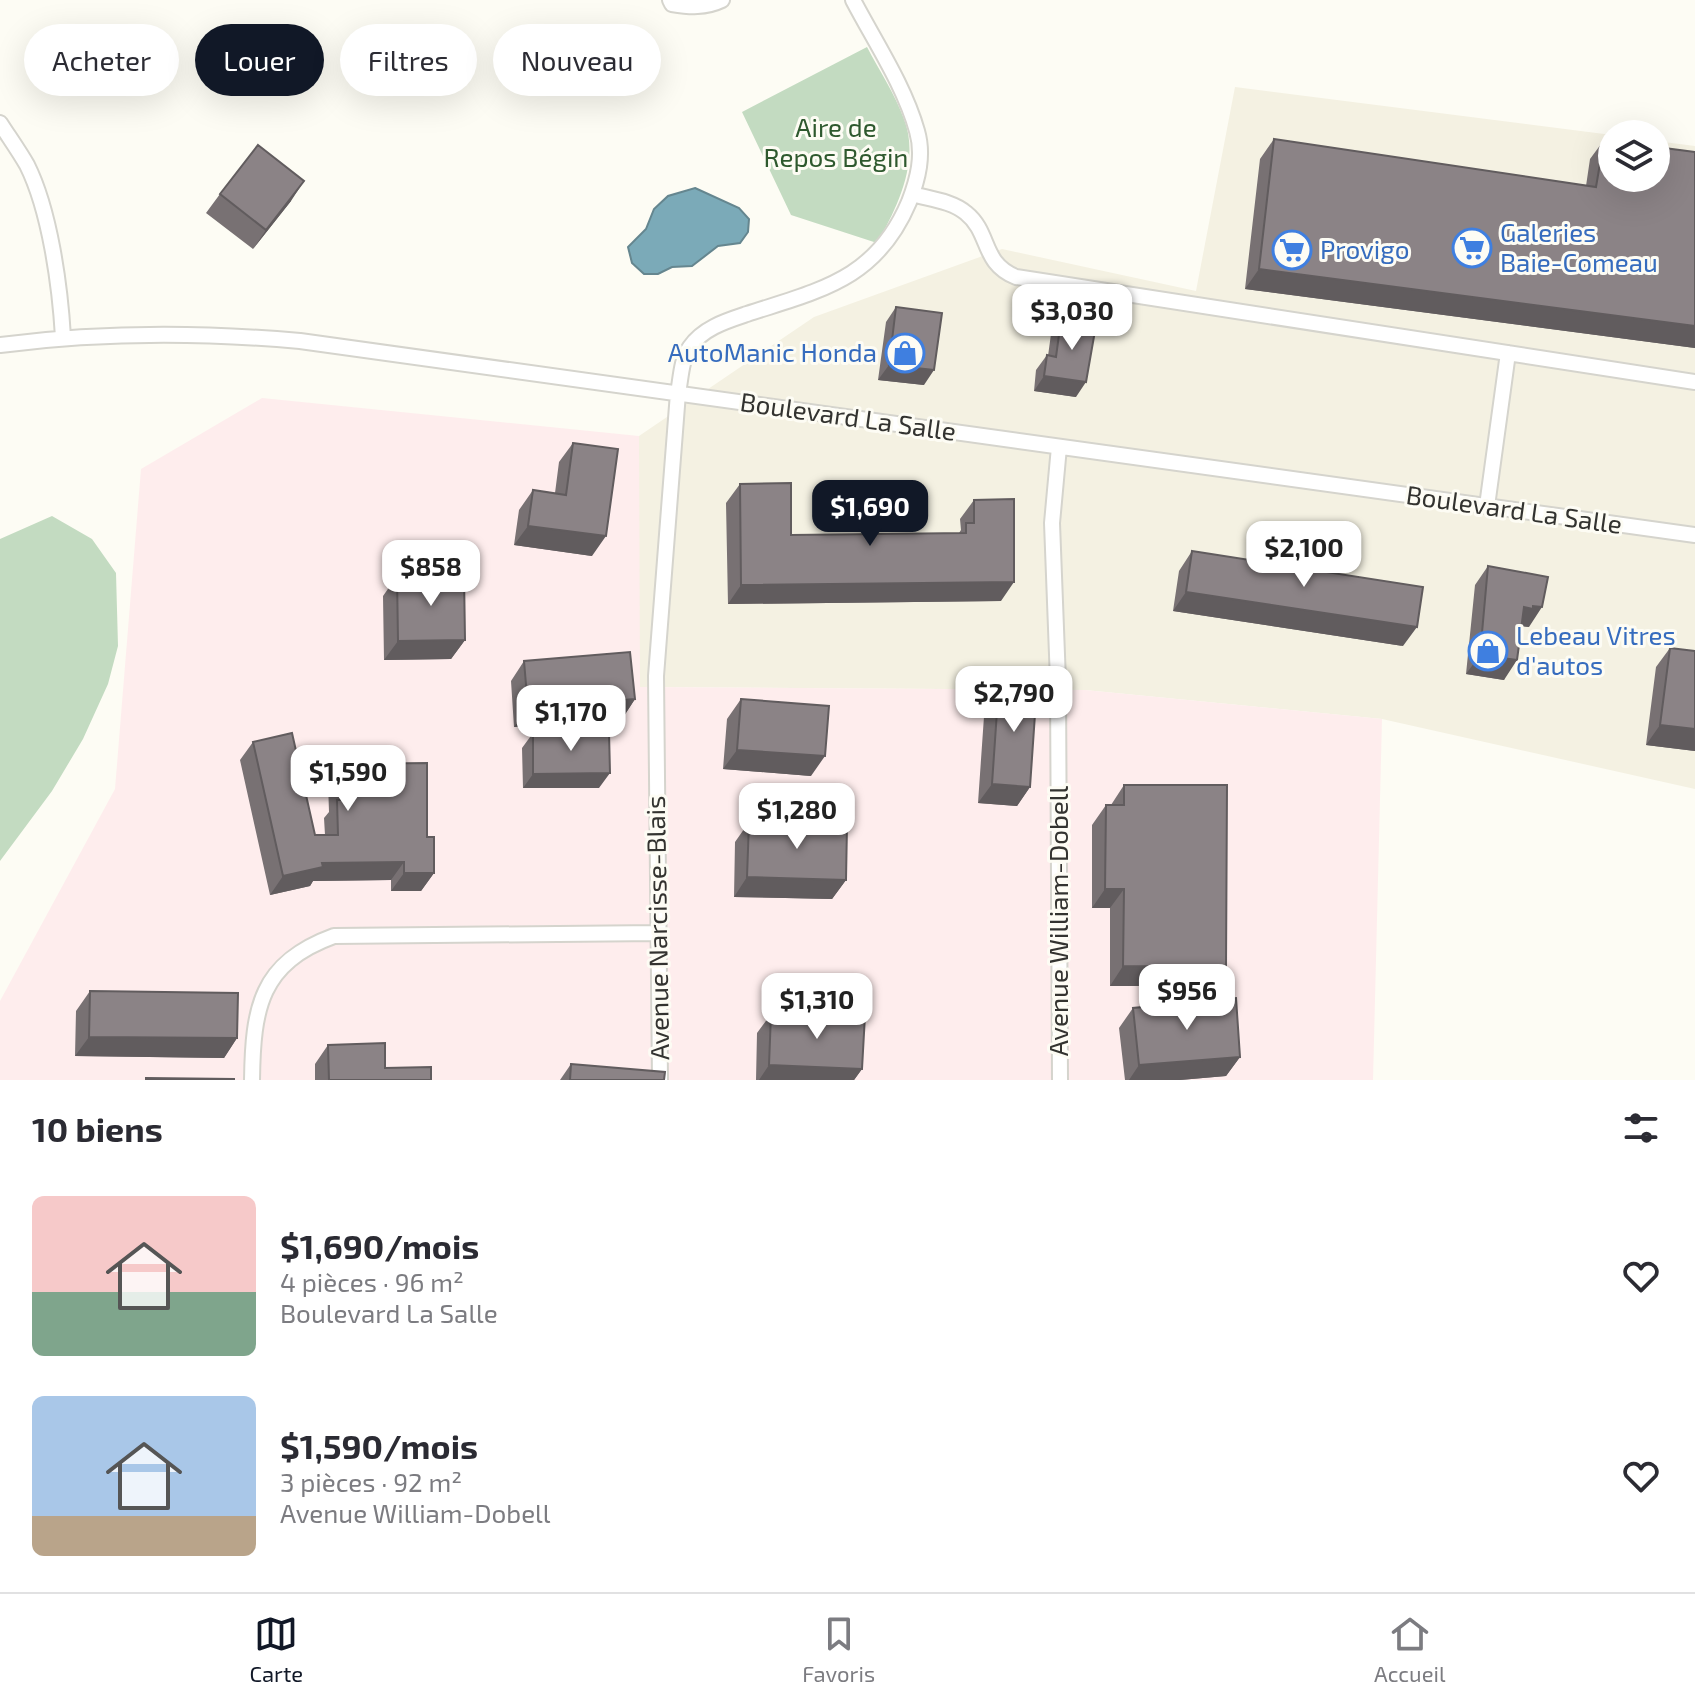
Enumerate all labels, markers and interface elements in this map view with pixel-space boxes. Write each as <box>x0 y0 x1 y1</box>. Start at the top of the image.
chip: Acheter <box>24 24 179 96</box>
chip: Louer <box>195 24 324 96</box>
chip: Filtres <box>340 24 477 96</box>
chip: Nouveau <box>493 24 661 96</box>
park label: Aire de Repos Bégin <box>764 111 908 172</box>
map controls <box>1598 120 1670 192</box>
button: layers <box>1598 120 1670 192</box>
place label: Galeries Baie-Comeau <box>1500 216 1658 277</box>
supermarket icon: Galeries Baie-Comeau <box>1451 227 1493 269</box>
supermarket icon: Provigo <box>1271 229 1313 271</box>
place label: Provigo <box>1320 233 1409 264</box>
pin: $3,030 <box>1007 284 1137 352</box>
text: $3,030 <box>1030 294 1114 325</box>
shop icon: AutoManic Honda <box>884 332 926 374</box>
place label: AutoManic Honda <box>668 336 877 367</box>
street label: Boulevard La Salle <box>738 385 958 446</box>
street label: Boulevard La Salle <box>1404 478 1624 539</box>
pin: $1,690 <box>805 480 935 548</box>
text: $1,690 <box>830 490 910 521</box>
pin: $2,100 <box>1239 521 1369 589</box>
text: $2,100 <box>1264 531 1344 562</box>
pin: $858 <box>384 540 478 608</box>
text: $858 <box>400 550 462 581</box>
place label: Lebeau Vitres d'autos <box>1516 619 1676 680</box>
shop icon: Lebeau Vitres d'autos <box>1467 630 1509 672</box>
pin: $2,790 <box>949 666 1079 734</box>
text: $2,790 <box>973 676 1055 707</box>
pin: $1,170 <box>506 685 636 753</box>
text: $1,170 <box>535 695 607 726</box>
pin: $1,590 <box>283 745 413 813</box>
text: $1,590 <box>309 755 387 786</box>
pin: $1,280 <box>732 783 862 851</box>
street label: Avenue William-Dobell <box>1042 785 1073 1056</box>
text: $1,280 <box>757 793 837 824</box>
street label: Avenue Narcisse-Blais <box>639 795 674 1061</box>
pin: $956 <box>1140 964 1234 1032</box>
pin: $1,310 <box>752 973 882 1041</box>
text: $956 <box>1157 974 1217 1005</box>
text: $1,310 <box>780 983 854 1014</box>
icon: filters <box>1619 1106 1663 1150</box>
text: 10 biens <box>32 1108 163 1149</box>
text: $1,690/mois <box>280 1225 479 1266</box>
icon: home <box>96 1228 192 1324</box>
icon: heart <box>1619 1254 1663 1298</box>
text: 4 pièces · 96 m² <box>280 1266 464 1297</box>
text: Boulevard La Salle <box>280 1297 498 1328</box>
text: $1,590/mois <box>280 1425 478 1466</box>
icon: home <box>96 1428 192 1524</box>
icon: heart <box>1619 1454 1663 1498</box>
text: 3 pièces · 92 m² <box>280 1466 462 1497</box>
text: Avenue William-Dobell <box>280 1497 551 1528</box>
tab: Carte <box>250 1612 303 1686</box>
tab: Favoris <box>802 1612 875 1686</box>
tab: Accueil <box>1374 1612 1445 1686</box>

